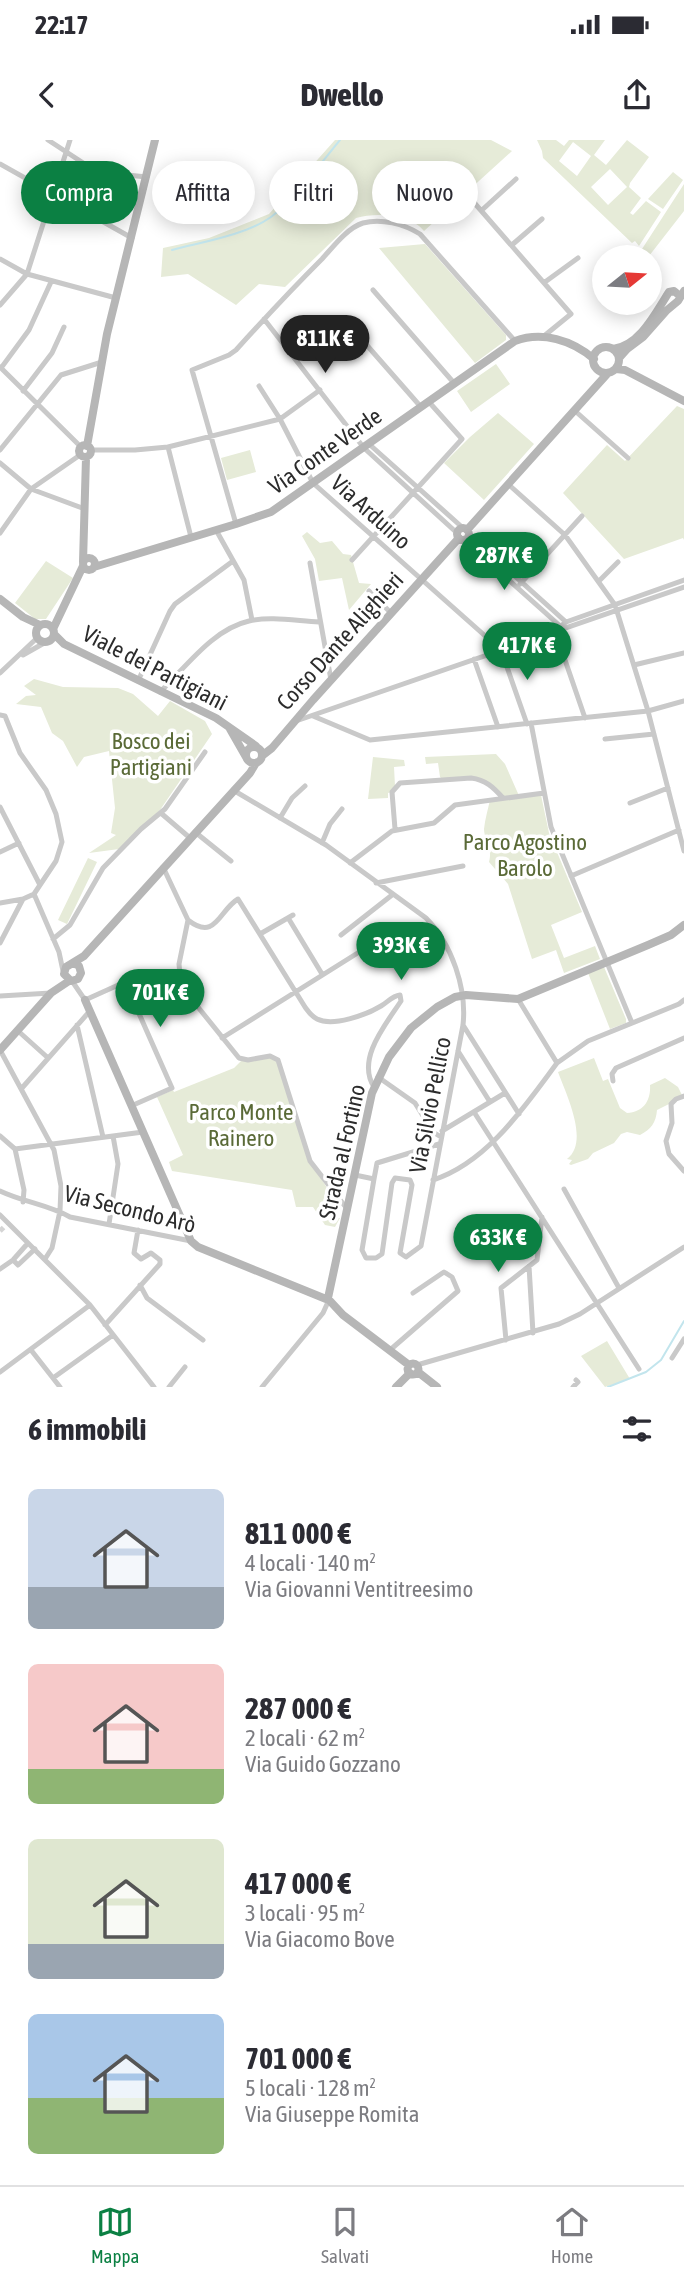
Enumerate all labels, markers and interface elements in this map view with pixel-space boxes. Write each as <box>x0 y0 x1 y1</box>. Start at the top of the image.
text: 22:17 <box>35 10 89 40</box>
icon: back <box>28 76 66 114</box>
text: Dwello <box>301 76 383 113</box>
icon: share <box>618 76 656 114</box>
chip: Compra <box>21 161 138 224</box>
chip: Affitta <box>152 161 255 224</box>
chip: Filtri <box>269 161 358 224</box>
chip: Nuovo <box>372 161 478 224</box>
north arrow <box>592 245 662 315</box>
map controls <box>592 245 662 315</box>
pin: 811K € <box>268 316 382 375</box>
text: 811K € <box>296 325 354 351</box>
street label: Via Conte Verde <box>264 403 386 499</box>
street label: Via Arduino <box>326 470 416 554</box>
pin: 287K € <box>447 532 561 592</box>
text: 287K € <box>475 542 533 568</box>
street label: Corso Dante Alighieri <box>271 567 409 715</box>
street label: Viale dei Partigiani <box>78 620 232 716</box>
pin: 417K € <box>470 622 584 682</box>
text: 417K € <box>498 632 556 658</box>
park label: Bosco dei Partigiani <box>110 728 192 780</box>
park label: Parco Agostino Barolo <box>463 829 587 881</box>
pin: 393K € <box>344 922 458 982</box>
text: 393K € <box>372 932 430 958</box>
pin: 701K € <box>103 970 217 1029</box>
text: 701K € <box>131 979 189 1005</box>
street label: Via Silvio Pellico <box>404 1035 456 1175</box>
street label: Strada al Fortino <box>314 1082 370 1222</box>
park label: Parco Monte Rainero <box>189 1099 293 1151</box>
street label: Via Secondo Arò <box>62 1180 198 1238</box>
pin: 633K € <box>441 1214 555 1274</box>
text: 633K € <box>469 1224 527 1250</box>
icon: filters <box>618 1410 656 1448</box>
text: 6 immobili <box>28 1412 146 1446</box>
text: 811 000 € <box>245 1516 351 1550</box>
icon: home <box>84 1517 168 1601</box>
text: 4 locali · 140 m² <box>245 1550 376 1576</box>
text: Via Giovanni Ventitreesimo <box>245 1576 473 1602</box>
text: 287 000 € <box>245 1691 351 1725</box>
icon: home <box>84 1692 168 1776</box>
text: 2 locali · 62 m² <box>245 1725 365 1751</box>
text: Via Guido Gozzano <box>245 1751 401 1777</box>
text: 417 000 € <box>245 1866 351 1900</box>
icon: home <box>84 1867 168 1951</box>
text: 3 locali · 95 m² <box>245 1900 365 1926</box>
text: Via Giacomo Bove <box>245 1926 395 1952</box>
text: 701 000 € <box>245 2041 351 2075</box>
icon: home <box>84 2042 168 2126</box>
text: 5 locali · 128 m² <box>245 2075 376 2101</box>
text: Via Giuseppe Romita <box>245 2101 419 2127</box>
tab: Mappa <box>91 2203 139 2267</box>
tab: Salvati <box>321 2203 369 2267</box>
tab: Home <box>551 2203 593 2267</box>

